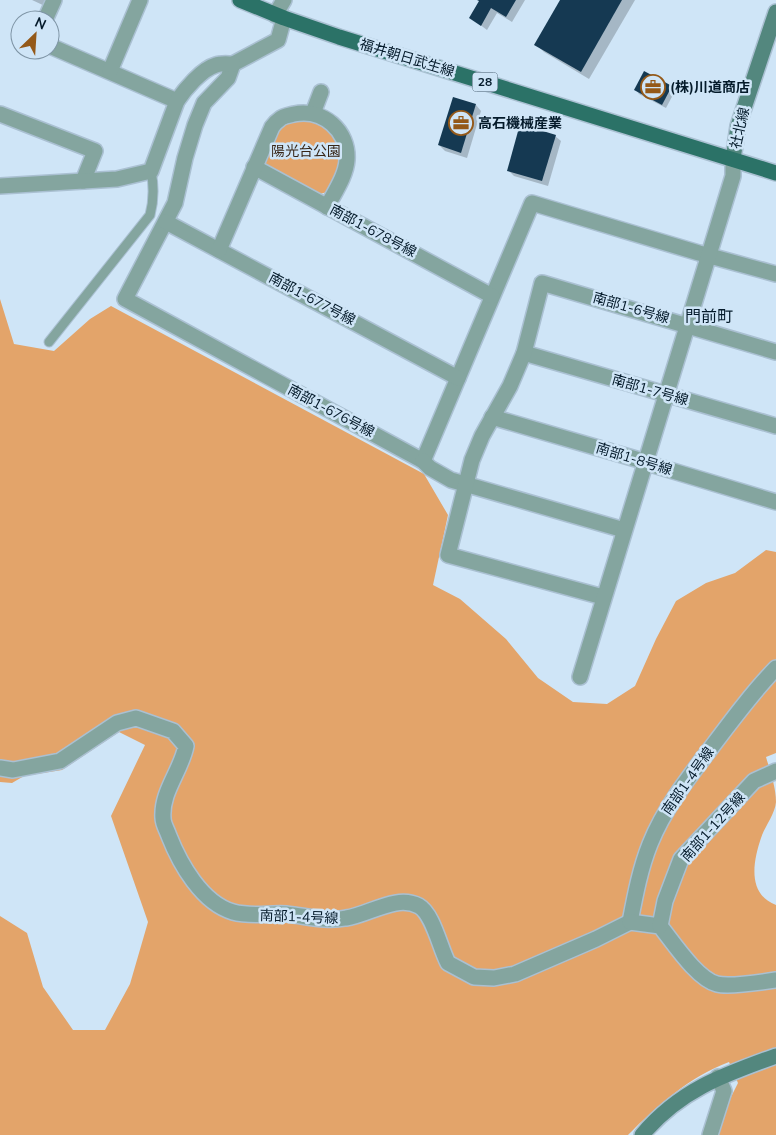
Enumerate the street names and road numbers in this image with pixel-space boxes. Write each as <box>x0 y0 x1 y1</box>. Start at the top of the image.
street label: 福井朝日武生線 <box>357 35 457 81</box>
road number: 28 <box>472 72 498 91</box>
street label: 社北線 <box>726 105 754 151</box>
street label: 南部1-678号線 <box>326 200 420 262</box>
street label: 南部1-677号線 <box>265 268 359 330</box>
street label: 南部1-6号線 <box>591 288 671 328</box>
street label: 南部1-7号線 <box>610 370 690 410</box>
street label: 南部1-676号線 <box>284 380 378 442</box>
street label: 南部1-8号線 <box>594 438 674 480</box>
street label: 南部1-4号線 <box>658 743 718 819</box>
street label: 南部1-12号線 <box>677 788 749 866</box>
street label: 南部1-4号線 <box>259 906 339 928</box>

